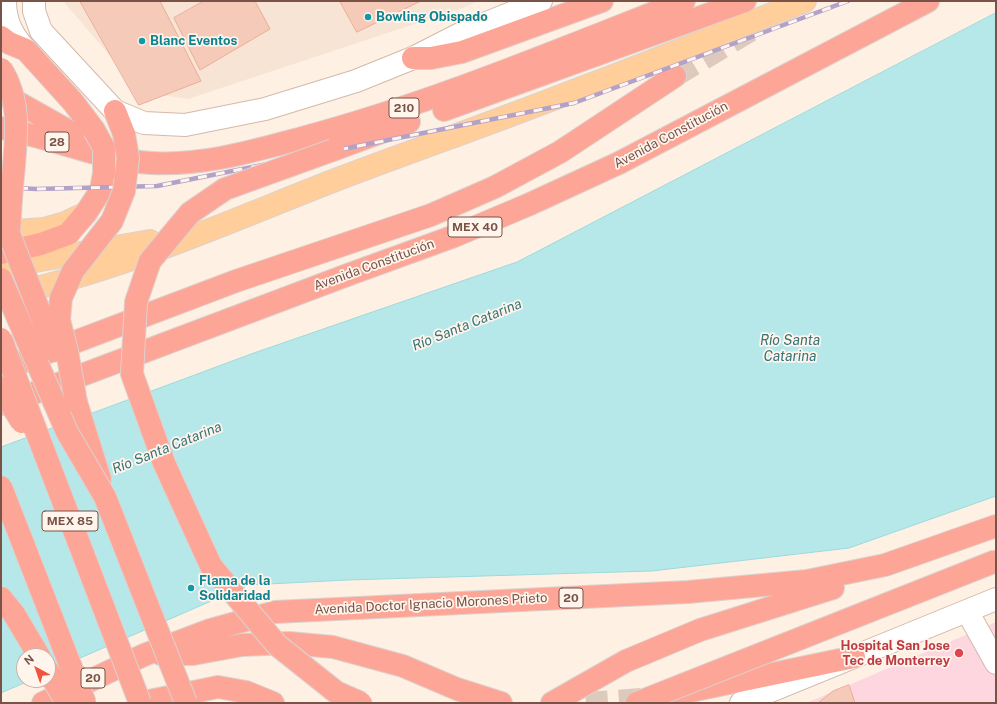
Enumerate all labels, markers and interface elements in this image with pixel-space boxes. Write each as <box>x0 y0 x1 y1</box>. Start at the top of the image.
place label: Bowling Obispado <box>376 9 488 25</box>
marker: Bowling Obispado <box>363 12 373 22</box>
place label: Blanc Eventos <box>150 33 237 49</box>
marker: Blanc Eventos <box>137 36 147 46</box>
road number: 210 <box>389 98 419 118</box>
street label: Avenida Constitución <box>611 98 731 172</box>
road number: 28 <box>45 132 69 152</box>
road number: MEX 40 <box>448 217 502 237</box>
street label: Avenida Constitución <box>312 236 436 294</box>
water label: Río Santa Catarina <box>410 295 524 355</box>
water label: Río Santa Catarina <box>760 333 820 366</box>
water label: Río Santa Catarina <box>110 418 224 478</box>
road number: MEX 85 <box>42 511 98 531</box>
place label: Flama de la Solidaridad <box>199 573 270 604</box>
marker: Flama de la Solidaridad <box>186 583 196 593</box>
road number: 20 <box>559 588 583 608</box>
street label: Avenida Doctor Ignacio Morones Prieto <box>314 590 548 618</box>
place label: Hospital San Jose Tec de Monterrey <box>841 638 950 669</box>
marker: Hospital San Jose Tec de Monterrey <box>953 647 965 659</box>
north arrow <box>16 648 56 688</box>
text: N <box>22 652 36 667</box>
road number: 20 <box>81 668 105 688</box>

